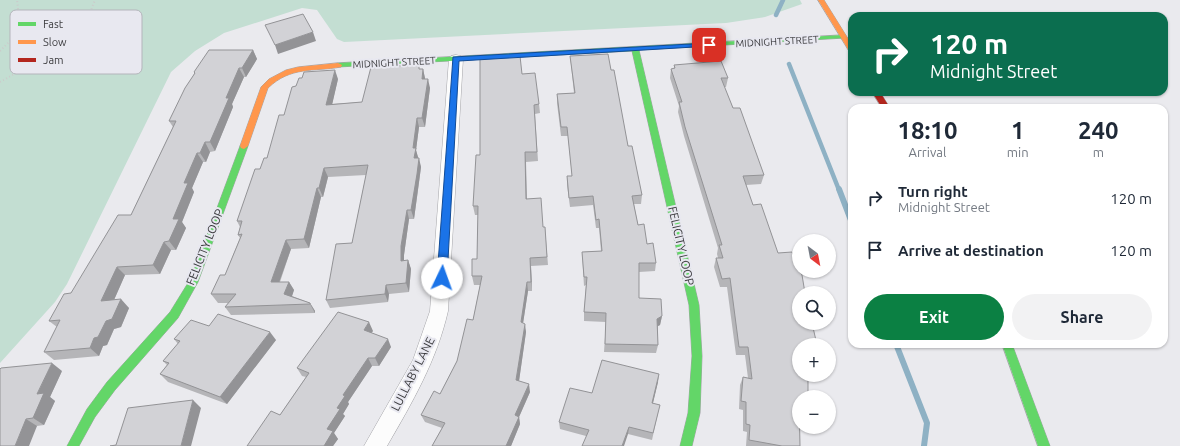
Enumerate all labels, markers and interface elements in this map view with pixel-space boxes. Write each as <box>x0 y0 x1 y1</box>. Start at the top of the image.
legend <box>10 10 142 74</box>
text: Fast <box>43 18 64 30</box>
pin <box>692 28 726 62</box>
icon: right <box>864 28 916 80</box>
text: 120 m <box>930 28 1008 59</box>
icon: arrive <box>698 34 720 56</box>
street label: MIDNIGHT STREET <box>735 34 819 49</box>
text: Slow <box>43 36 67 48</box>
text: Jam <box>43 54 64 66</box>
street label: MIDNIGHT STREET <box>352 55 436 70</box>
text: Midnight Street <box>930 61 1057 81</box>
text: 18:10 <box>897 117 957 144</box>
text: 1 <box>1011 117 1024 144</box>
text: 240 <box>1078 117 1119 144</box>
text: Arrival <box>908 145 946 159</box>
text: min <box>1007 145 1029 159</box>
text: m <box>1093 145 1104 159</box>
text: Turn right <box>898 183 968 200</box>
icon: right <box>864 187 886 209</box>
text: 120 m <box>1110 190 1152 207</box>
text: Midnight Street <box>898 200 990 214</box>
street label: FELICITY LOOP <box>666 205 697 287</box>
street label: FELICITY LOOP <box>183 207 226 287</box>
north arrow <box>792 234 836 278</box>
map controls <box>792 234 836 434</box>
icon: arrive <box>864 239 886 261</box>
text: Arrive at destination <box>898 242 1044 259</box>
text: 120 m <box>1110 242 1152 259</box>
position arrow <box>421 257 463 299</box>
button: search <box>792 286 836 330</box>
button: Exit <box>864 294 1004 340</box>
button: Share <box>1012 294 1152 340</box>
street label: LULLABY LANE <box>388 334 437 413</box>
button: + <box>792 338 836 382</box>
button: − <box>792 390 836 434</box>

